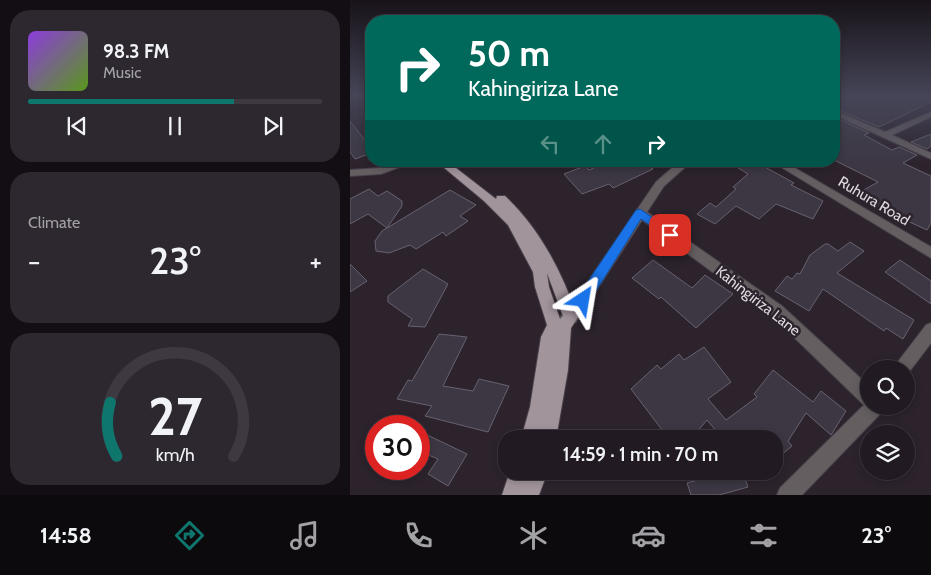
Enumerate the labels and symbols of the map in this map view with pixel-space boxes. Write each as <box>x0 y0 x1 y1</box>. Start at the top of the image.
street label: Ruhura Road <box>835 173 913 229</box>
pin <box>649 214 691 256</box>
street label: Kahingiriza Lane <box>712 262 804 340</box>
position arrow <box>556 273 608 325</box>
speed limit sign: 30 <box>365 415 430 480</box>

